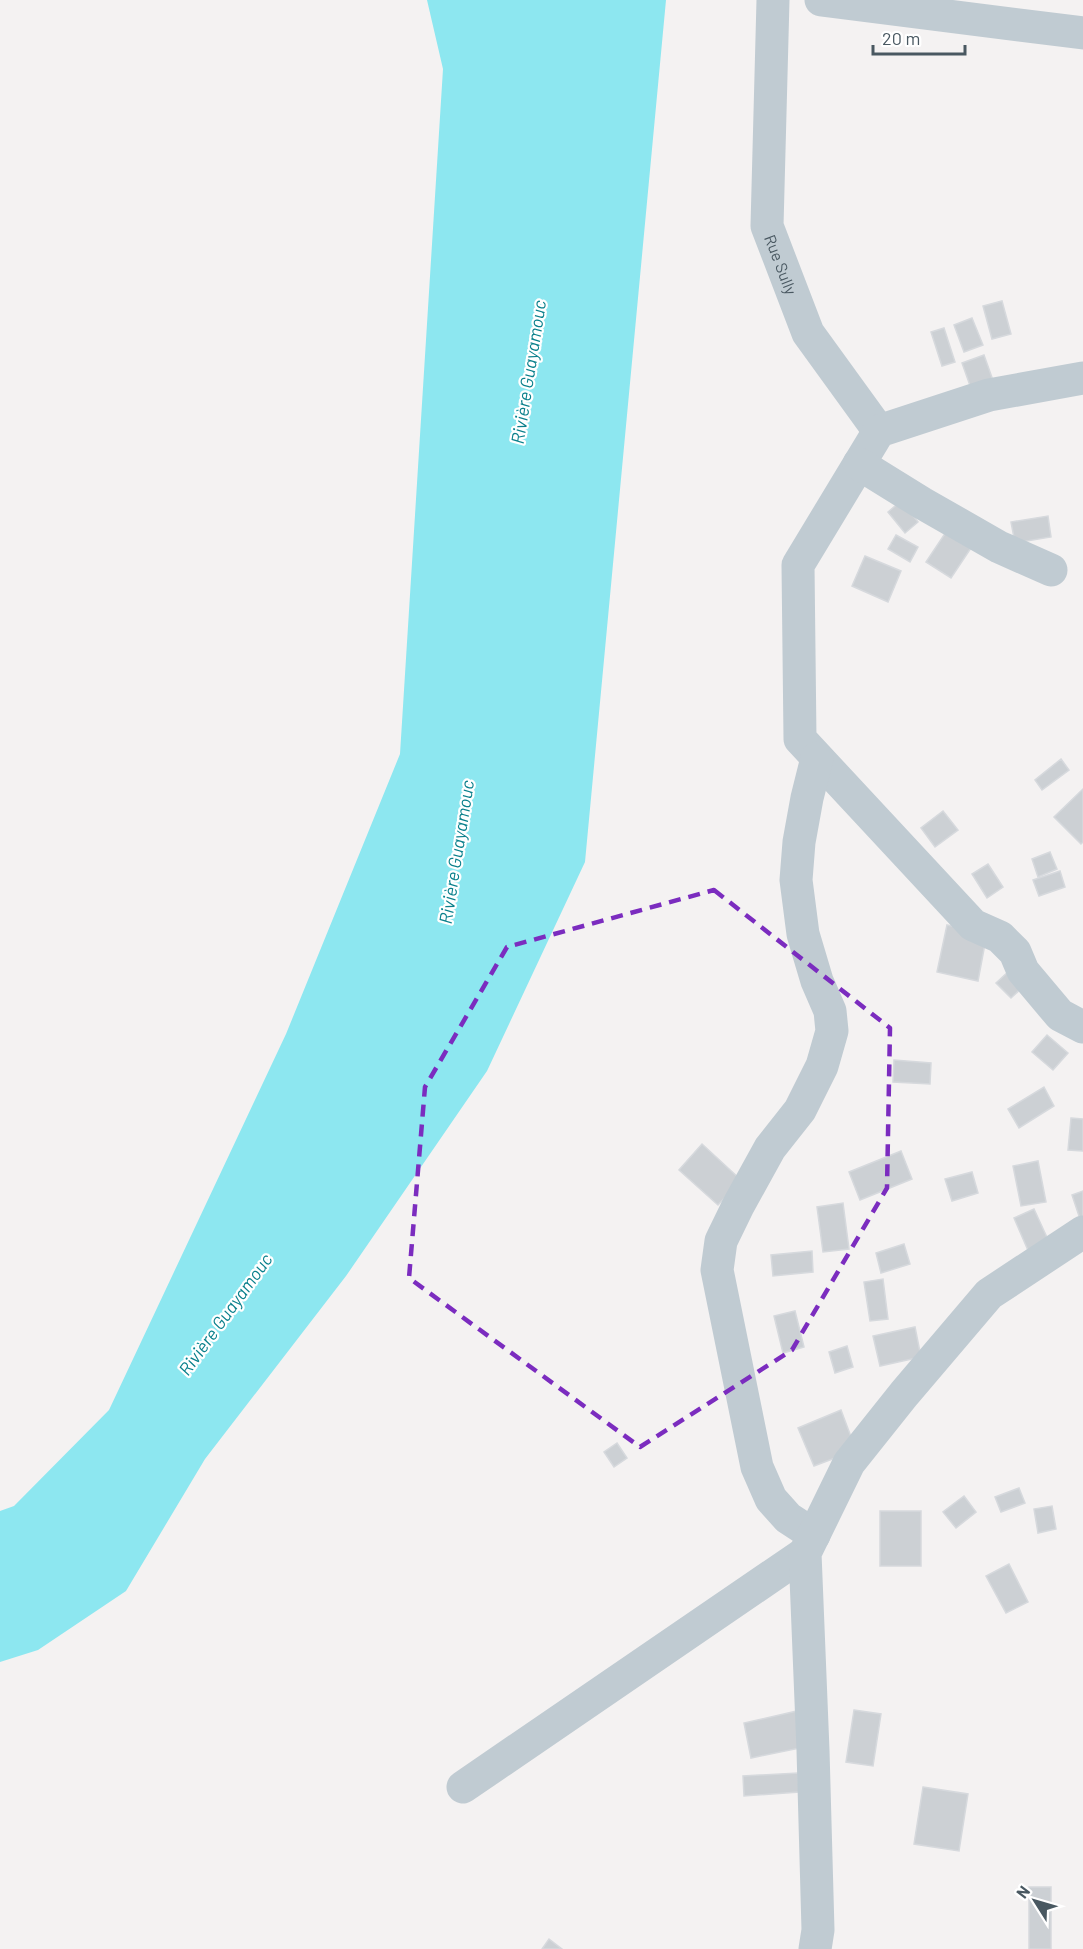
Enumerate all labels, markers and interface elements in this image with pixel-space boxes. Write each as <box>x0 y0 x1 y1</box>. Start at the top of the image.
scale bar <box>873 18 964 56</box>
text: 20 m <box>882 27 920 49</box>
street label: Rue Sully <box>762 231 802 298</box>
water label: Rivière Guayamouc <box>506 299 550 445</box>
water label: Rivière Guayamouc <box>434 779 478 925</box>
water label: Rivière Guayamouc <box>173 1249 277 1379</box>
north arrow <box>1005 1871 1065 1931</box>
text: N <box>1012 1882 1033 1902</box>

